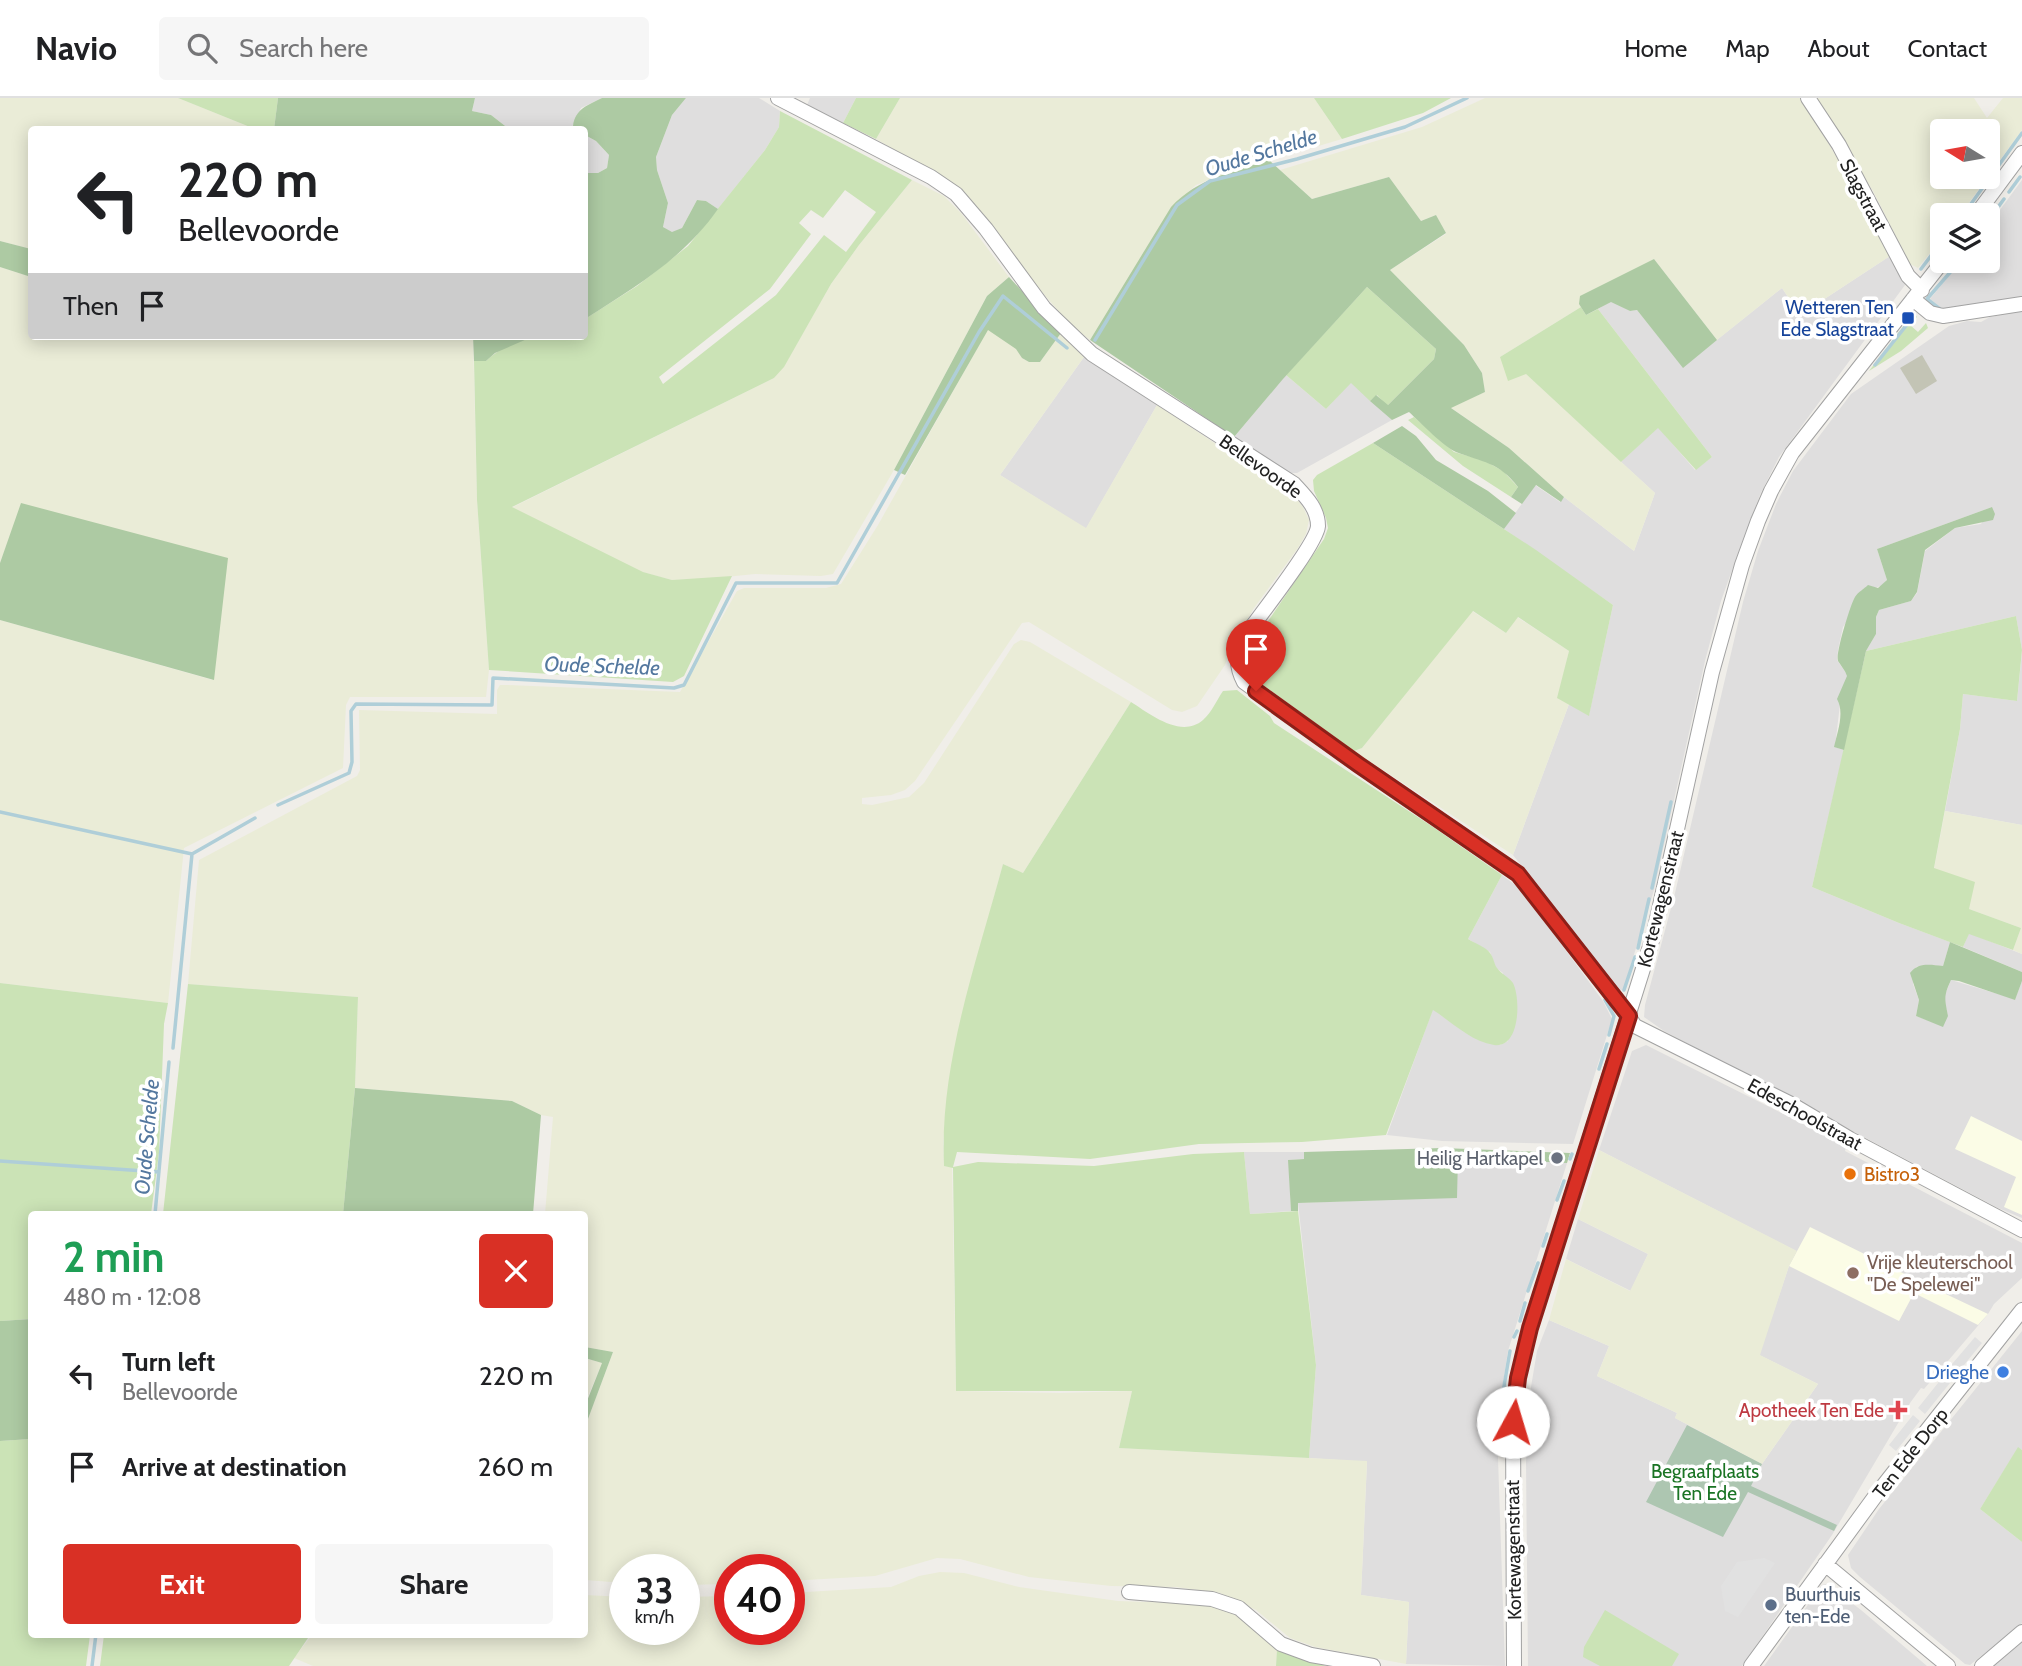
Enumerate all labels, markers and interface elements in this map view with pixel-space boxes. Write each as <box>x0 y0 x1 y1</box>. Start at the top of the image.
search box <box>159 17 649 80</box>
text: Navio <box>35 28 117 68</box>
icon: search <box>183 29 221 67</box>
text: Search here <box>239 32 368 64</box>
text: Home <box>1624 34 1687 63</box>
text: Map <box>1725 34 1770 63</box>
text: About <box>1808 34 1870 63</box>
text: Contact <box>1908 34 1987 63</box>
north arrow <box>1930 119 2000 189</box>
map controls <box>1930 119 2000 273</box>
water label: Oude Schelde <box>1202 124 1320 181</box>
text: 220 m <box>178 150 318 209</box>
icon: left <box>63 154 154 245</box>
street label: Slagstraat <box>1835 155 1892 236</box>
button: layers <box>1930 203 2000 273</box>
text: Bellevoorde <box>178 210 339 249</box>
icon: arrive <box>133 287 171 325</box>
text: Then <box>63 290 119 322</box>
place label: Wetteren Ten Ede Slagstraat <box>1781 296 1895 341</box>
marker: Wetteren Ten Ede Slagstraat <box>1900 310 1916 326</box>
street label: Bellevoorde <box>1215 430 1307 503</box>
pin <box>1226 619 1286 691</box>
icon: arrive <box>1237 630 1275 668</box>
water label: Oude Schelde <box>544 651 661 680</box>
street label: Kortewagenstraat <box>1632 828 1689 970</box>
street label: Edeschoolstraat <box>1744 1074 1867 1156</box>
water label: Oude Schelde <box>129 1078 164 1196</box>
place label: Heilig Hartkapel <box>1417 1147 1544 1170</box>
marker: Heilig Hartkapel <box>1549 1150 1565 1166</box>
place label: Bistro3 <box>1864 1163 1920 1186</box>
marker: Bistro3 <box>1842 1166 1858 1182</box>
text: 2 min <box>63 1231 164 1283</box>
button: close <box>479 1234 553 1308</box>
place label: Vrije kleuterschool "De Spelewei" <box>1867 1251 2013 1296</box>
marker: Vrije kleuterschool "De Spelewei" <box>1845 1265 1861 1281</box>
text: 480 m · 12:08 <box>63 1283 202 1311</box>
text: Turn left <box>122 1346 215 1378</box>
icon: left <box>63 1357 101 1395</box>
text: 220 m <box>479 1360 553 1392</box>
place label: Drieghe <box>1926 1361 1989 1384</box>
marker: Drieghe <box>1995 1364 2011 1380</box>
text: Bellevoorde <box>122 1378 238 1406</box>
position arrow <box>1476 1385 1550 1459</box>
place label: Apotheek Ten Ede <box>1739 1399 1884 1422</box>
marker: Apotheek Ten Ede <box>1890 1402 1906 1418</box>
street label: Ten Ede Dorp <box>1868 1403 1953 1503</box>
icon: arrive <box>63 1448 101 1486</box>
text: Arrive at destination <box>122 1451 347 1483</box>
text: 260 m <box>478 1451 553 1483</box>
park label: Begraafplaats Ten Ede <box>1651 1460 1759 1505</box>
street label: Kortewagenstraat <box>1501 1479 1526 1620</box>
button: Exit <box>63 1544 301 1624</box>
button: Share <box>315 1544 553 1624</box>
speed limit sign: 40 <box>714 1554 805 1645</box>
text: 33 <box>636 1569 673 1612</box>
place label: Buurthuis ten-Ede <box>1785 1583 1861 1628</box>
marker: Buurthuis ten-Ede <box>1763 1597 1779 1613</box>
text: km/h <box>635 1606 674 1628</box>

